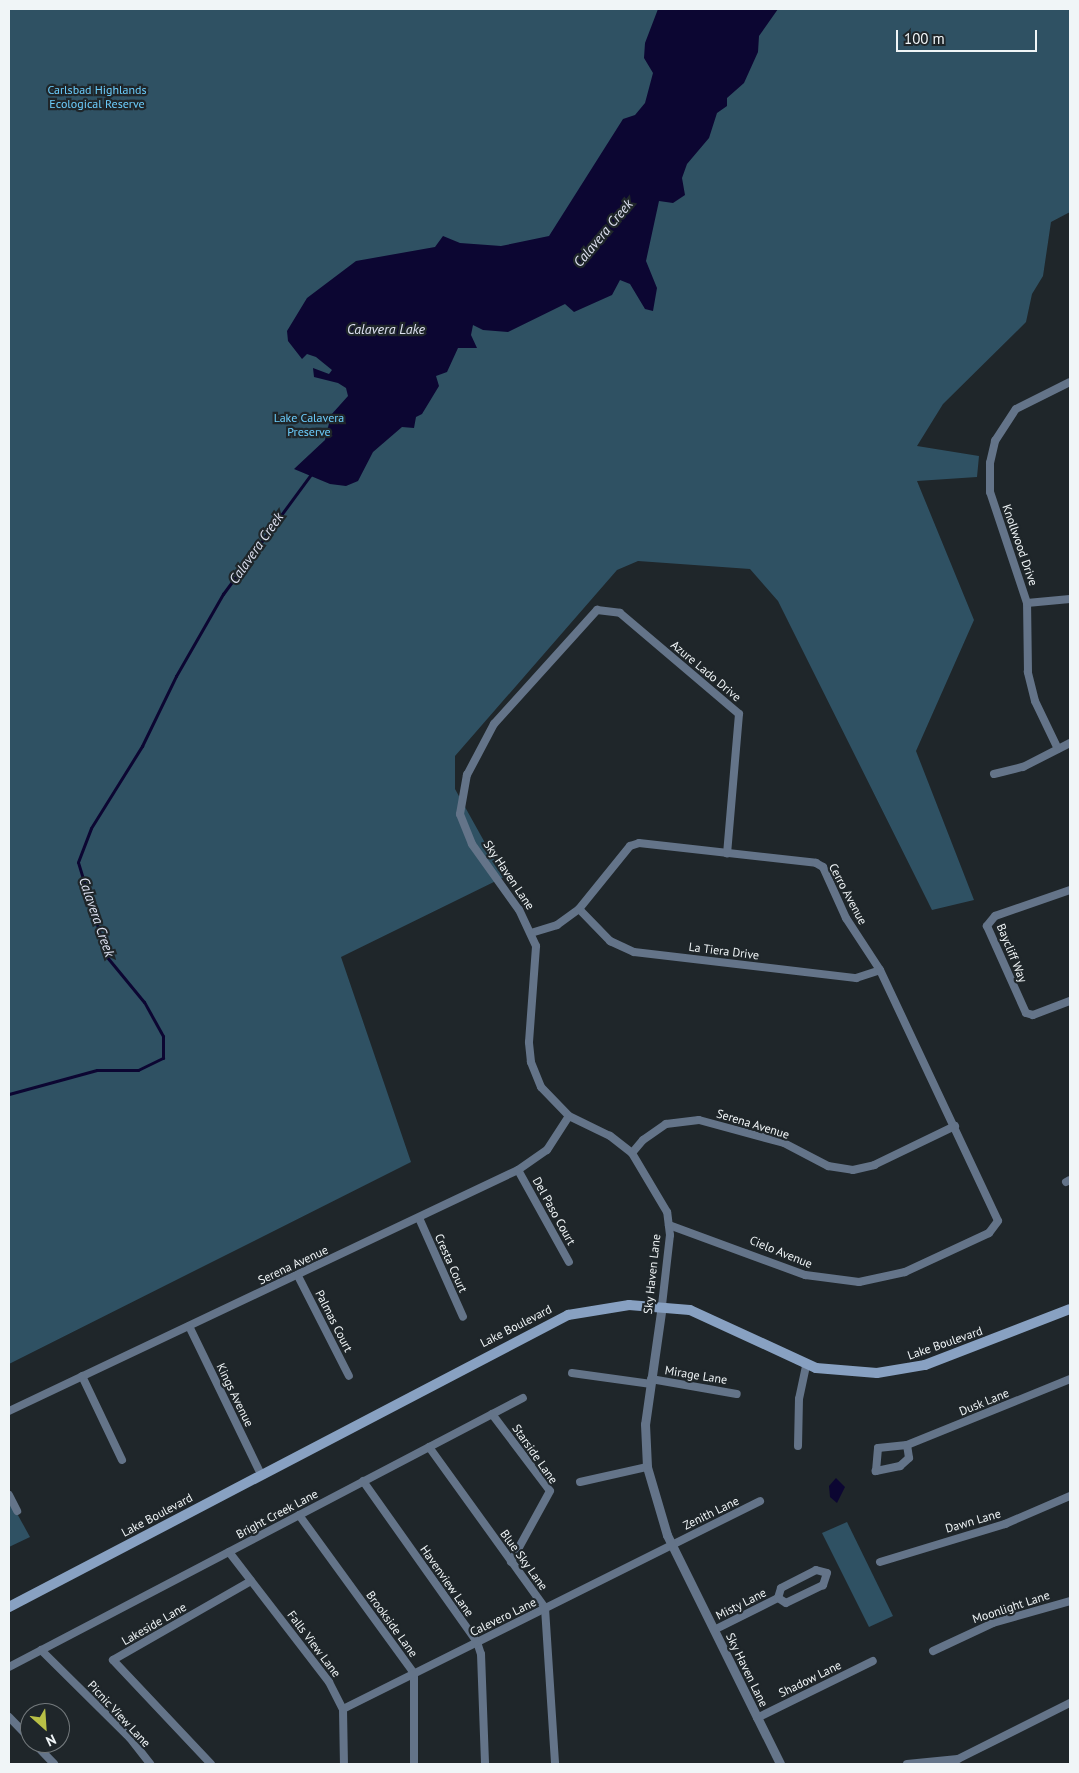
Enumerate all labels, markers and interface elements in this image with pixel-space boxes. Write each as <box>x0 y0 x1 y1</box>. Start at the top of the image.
scale bar <box>899 20 1040 52</box>
text: 100 m <box>904 29 945 48</box>
park label: Carlsbad Highlands Ecological Reserve <box>47 83 147 111</box>
water label: Calavera Creek <box>570 196 636 270</box>
water label: Calavera Lake <box>347 321 425 337</box>
park label: Lake Calavera Preserve <box>274 411 344 439</box>
street label: Knollwood Drive <box>999 502 1041 588</box>
water label: Calavera Creek <box>225 509 287 587</box>
street label: Azure Lado Drive <box>668 638 744 704</box>
street label: Sky Haven Lane <box>480 837 538 913</box>
street label: Cerro Avenue <box>826 861 870 927</box>
water label: Calavera Creek <box>76 875 118 959</box>
street label: Baycliff Way <box>994 921 1030 985</box>
street label: La Tiera Drive <box>688 940 760 962</box>
street label: Serena Avenue <box>715 1106 791 1142</box>
street label: Del Paso Court <box>529 1175 579 1247</box>
street label: Cresta Court <box>432 1231 470 1295</box>
street label: Sky Haven Lane <box>641 1233 663 1315</box>
street label: Cielo Avenue <box>747 1233 815 1271</box>
street label: Serena Avenue <box>256 1242 330 1288</box>
street label: Palmas Court <box>312 1288 356 1354</box>
street label: Lake Boulevard <box>478 1302 554 1350</box>
street label: Lake Boulevard <box>906 1323 984 1363</box>
street label: Kings Avenue <box>213 1361 257 1429</box>
street label: Mirage Lane <box>664 1363 728 1387</box>
street label: Dusk Lane <box>957 1385 1011 1419</box>
street label: Starside Lane <box>509 1422 561 1486</box>
street label: Bright Creek Lane <box>233 1486 321 1542</box>
street label: Lake Boulevard <box>119 1490 195 1540</box>
street label: Zenith Lane <box>681 1493 741 1533</box>
street label: Dawn Lane <box>944 1506 1002 1536</box>
street label: Blue Sky Lane <box>497 1527 551 1593</box>
street label: Havenview Lane <box>417 1543 477 1619</box>
street label: Misty Lane <box>713 1585 769 1623</box>
street label: Brookside Lane <box>363 1588 421 1660</box>
street label: Moonlight Lane <box>970 1588 1052 1626</box>
street label: Calevero Lane <box>467 1595 539 1639</box>
street label: Lakeside Lane <box>119 1600 189 1648</box>
street label: Falls View Lane <box>284 1608 344 1680</box>
street label: Sky Haven Lane <box>723 1630 771 1710</box>
street label: Shadow Lane <box>776 1658 844 1700</box>
street label: Picnic View Lane <box>84 1678 154 1750</box>
north arrow <box>20 1703 70 1753</box>
text: N <box>43 1730 59 1751</box>

